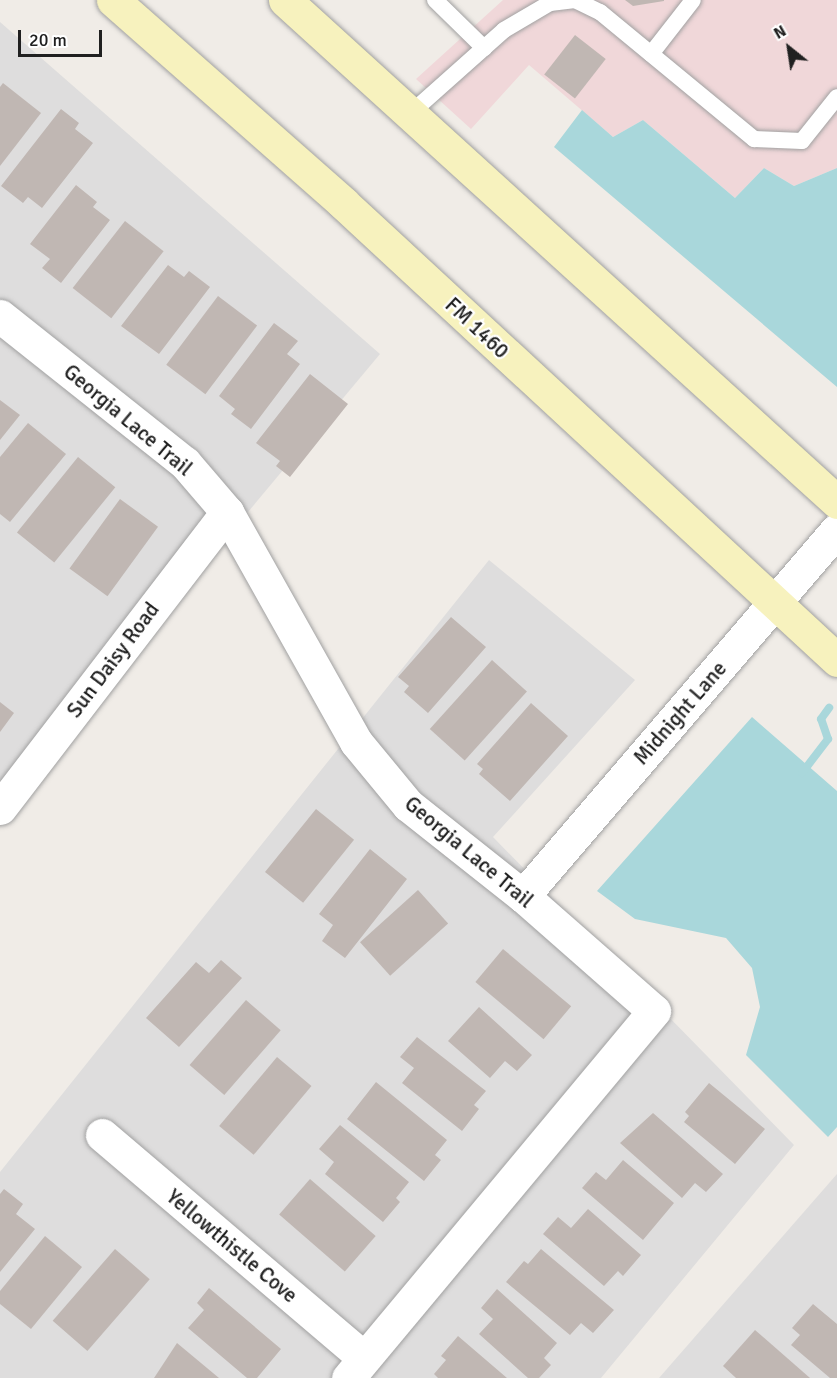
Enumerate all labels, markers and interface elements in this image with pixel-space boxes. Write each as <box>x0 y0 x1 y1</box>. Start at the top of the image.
scale bar <box>21 18 105 56</box>
north arrow <box>759 18 819 78</box>
text: N <box>770 21 790 44</box>
text: 20 m <box>29 29 67 51</box>
street label: FM 1460 <box>440 292 514 364</box>
street label: Georgia Lace Trail <box>59 359 197 481</box>
street label: Sun Daisy Road <box>62 597 164 723</box>
street label: Midnight Lane <box>628 656 732 770</box>
street label: Georgia Lace Trail <box>400 791 538 913</box>
street label: Yellowthistle Cove <box>161 1184 303 1308</box>

